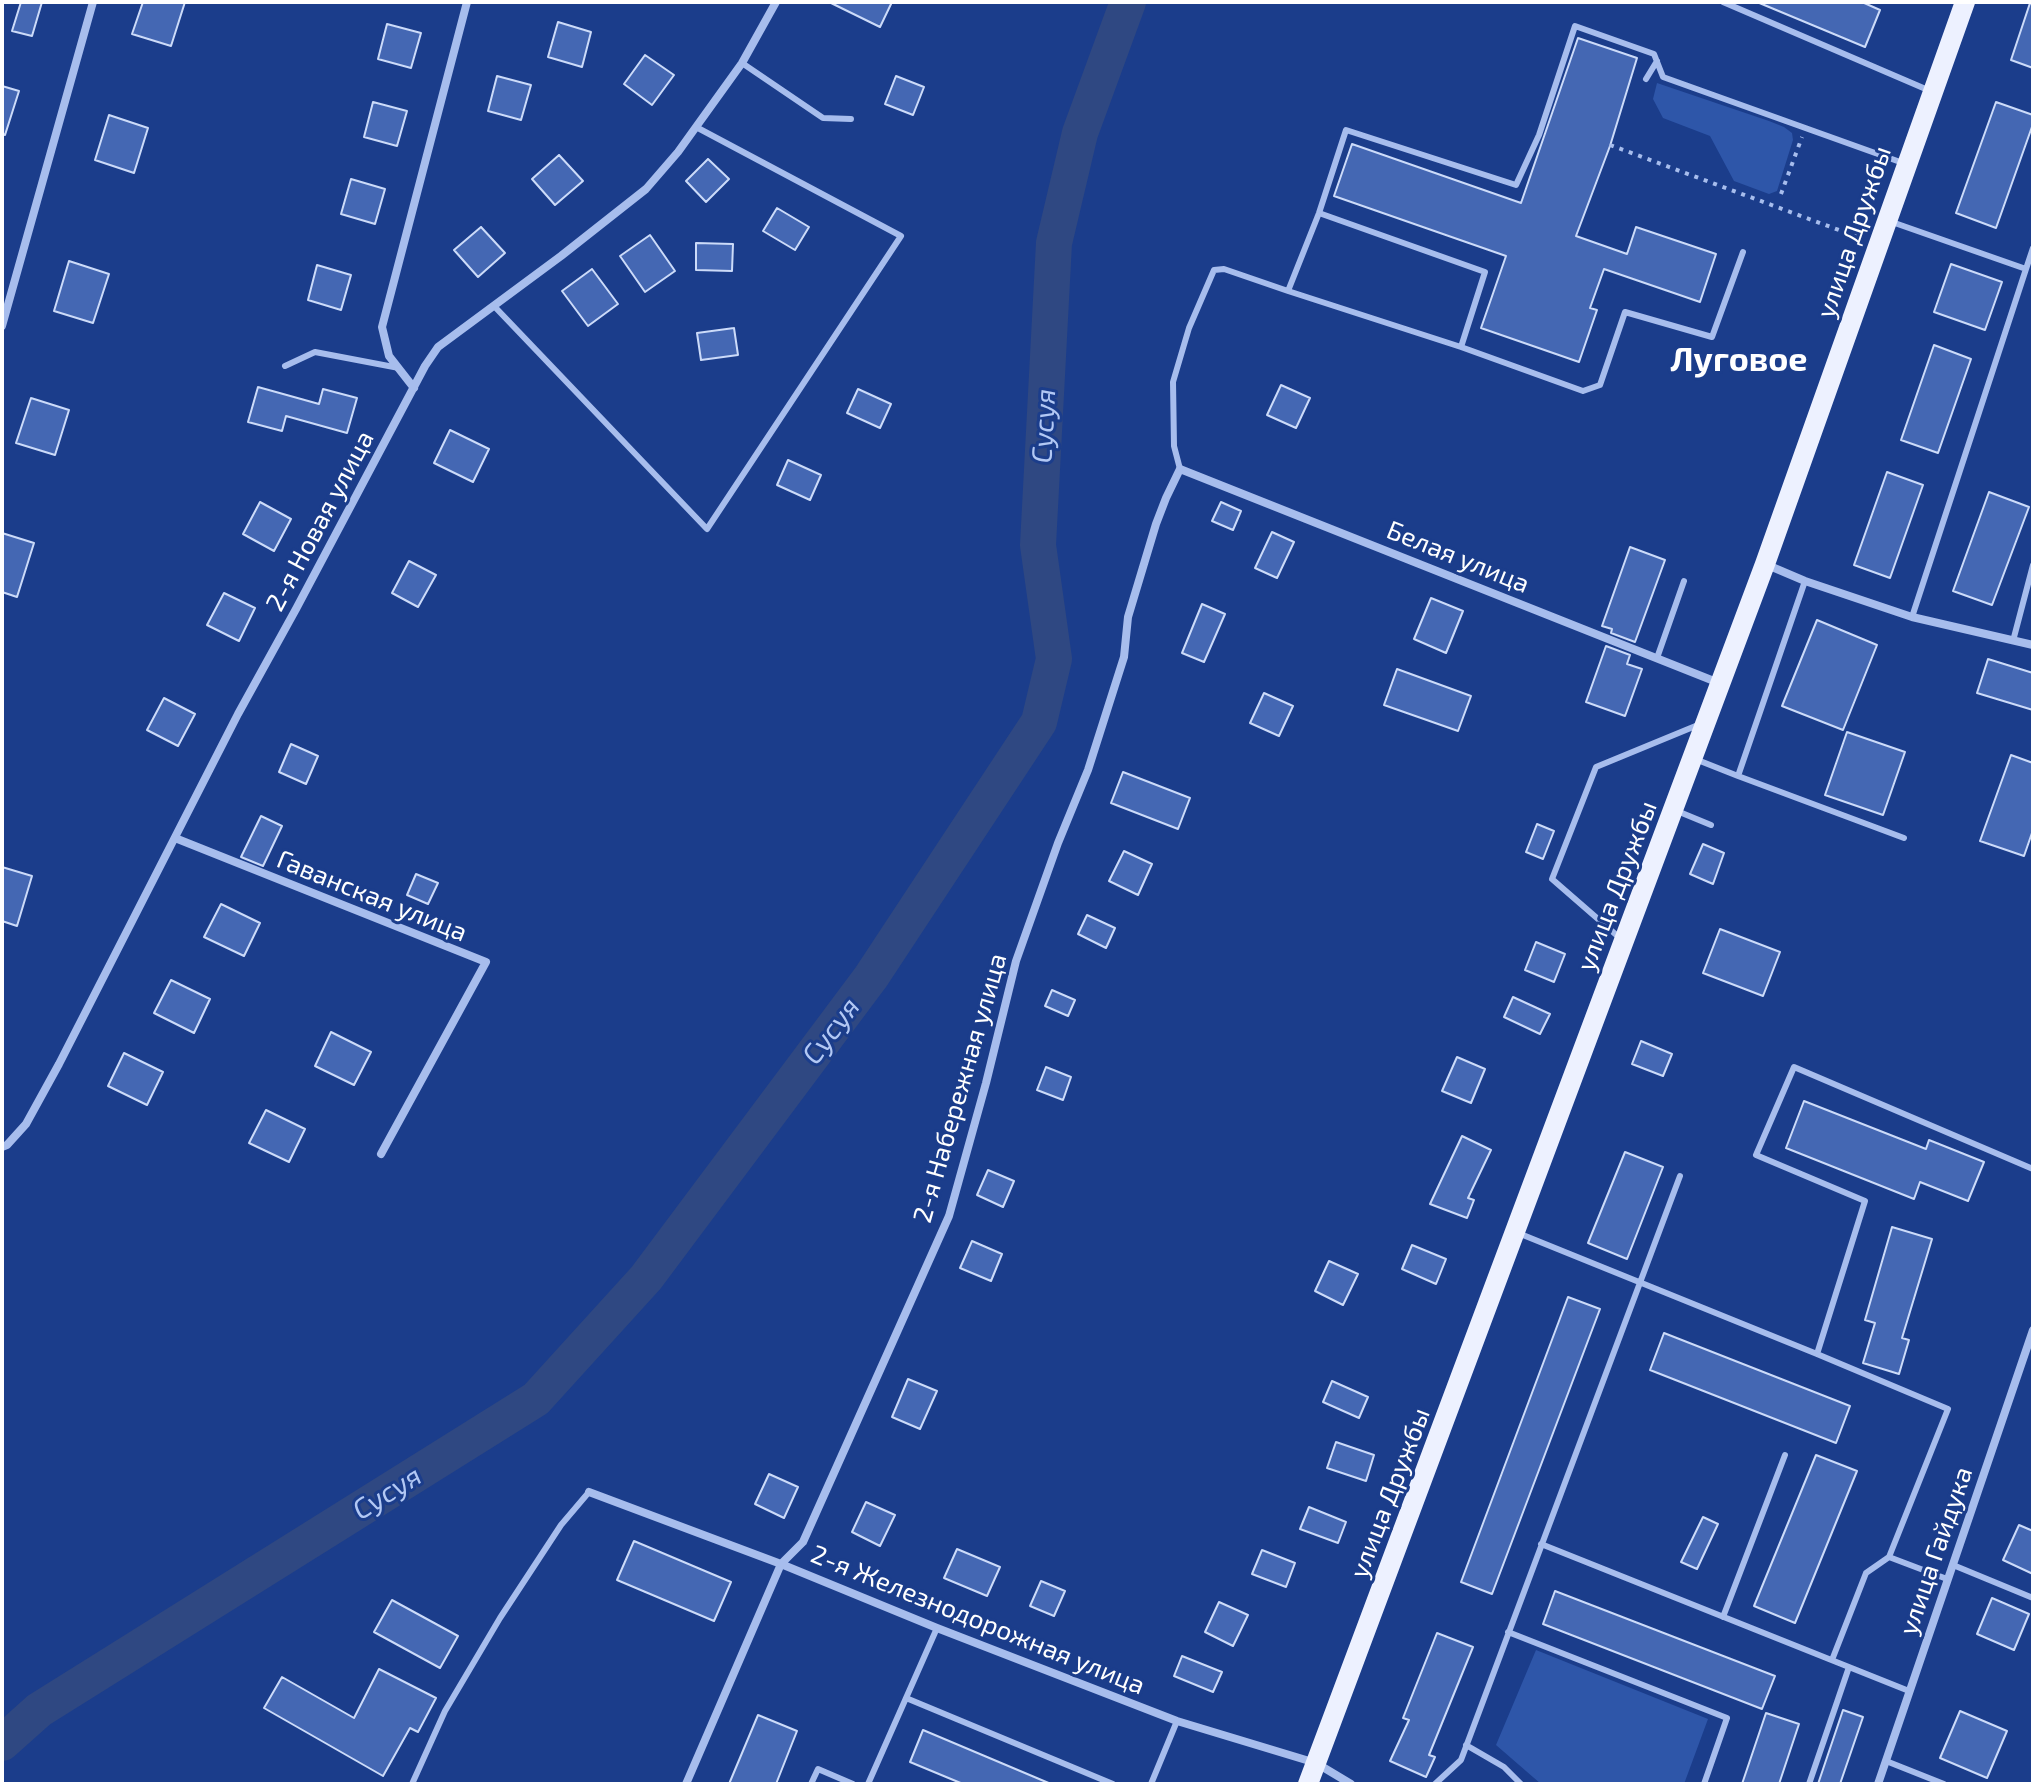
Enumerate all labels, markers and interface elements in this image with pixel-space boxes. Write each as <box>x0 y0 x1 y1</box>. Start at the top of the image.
street label: улица Дружбы <box>1810 142 1898 322</box>
district label: Луговое <box>1670 340 1808 380</box>
water label: Сусуя <box>1025 388 1063 464</box>
street label: 2-я Новая улица <box>259 426 381 616</box>
street label: Белая улица <box>1382 514 1534 600</box>
street label: улица Дружбы <box>1570 797 1664 975</box>
street label: Гаванская улица <box>272 844 472 948</box>
street label: 2-я Набережная улица <box>907 950 1013 1226</box>
water label: Сусуя <box>795 991 867 1071</box>
street label: улица Дружбы <box>1343 1404 1437 1582</box>
water label: Сусуя <box>346 1459 428 1527</box>
street label: улица Гайдука <box>1893 1463 1979 1639</box>
street label: 2-я Железнодорожная улица <box>807 1539 1149 1701</box>

